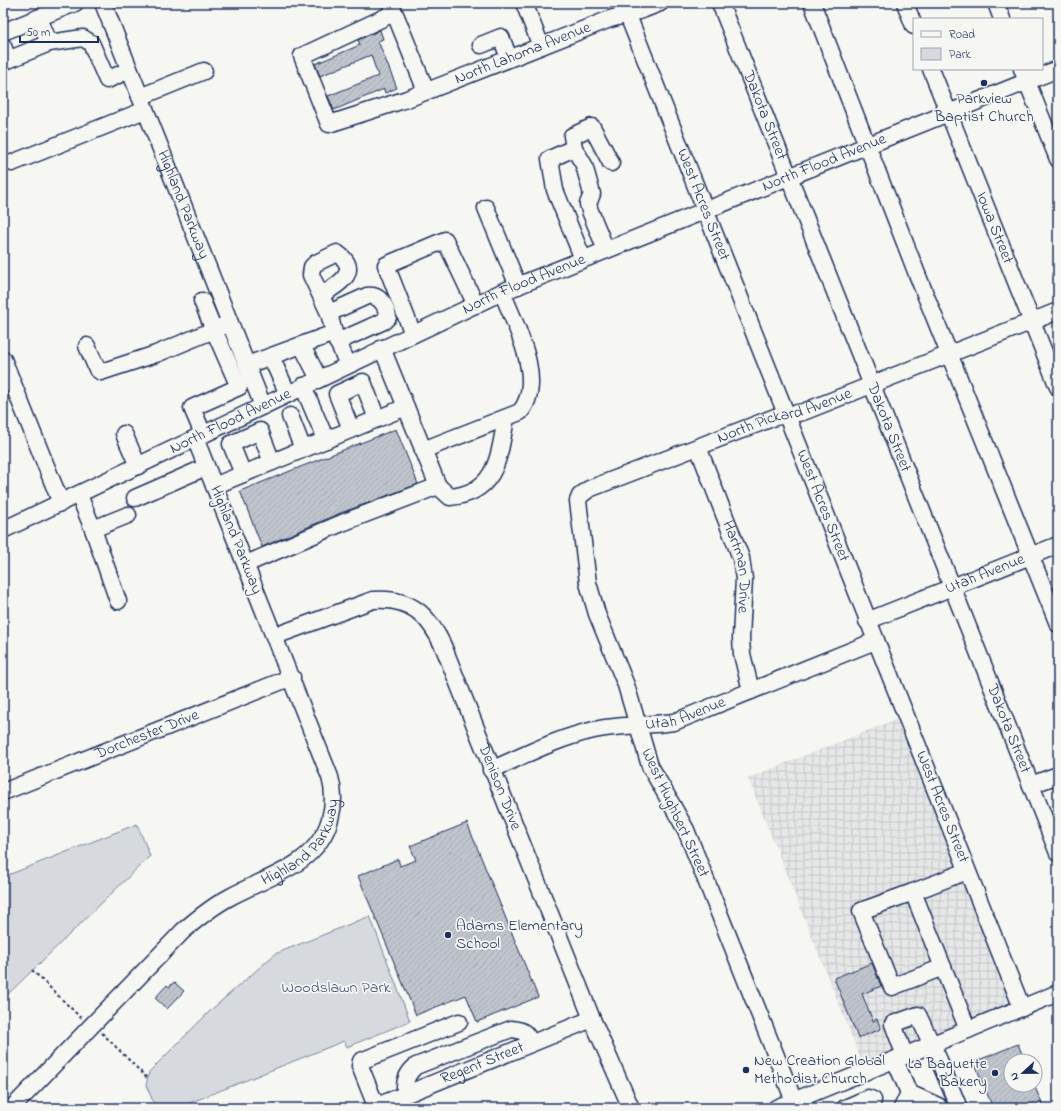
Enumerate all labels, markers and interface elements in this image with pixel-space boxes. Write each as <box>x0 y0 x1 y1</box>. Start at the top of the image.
street label: North Lahoma Avenue <box>451 15 595 91</box>
scale bar <box>20 18 98 44</box>
legend <box>913 18 1043 70</box>
text: 50 m <box>26 24 50 42</box>
text: Road <box>949 26 975 44</box>
text: Park <box>949 46 971 64</box>
street label: Dakota Street <box>736 66 793 164</box>
marker: Parkview Baptist Church <box>979 78 989 88</box>
place label: Parkview Baptist Church <box>933 87 1034 129</box>
street label: North Flood Avenue <box>759 127 891 198</box>
street label: West Acres Street <box>670 145 736 265</box>
street label: Highland Parkway <box>151 147 216 263</box>
street label: Iowa Street <box>969 188 1020 268</box>
street label: North Flood Avenue <box>458 247 590 321</box>
street label: Dakota Street <box>860 379 918 476</box>
street label: North Flood Avenue <box>166 382 296 461</box>
street label: North Pickard Avenue <box>714 382 856 450</box>
street label: West Acres Street <box>790 446 856 566</box>
street label: Highland Parkway <box>203 482 269 598</box>
street label: Hartman Drive <box>716 517 756 614</box>
street label: Utah Avenue <box>942 547 1029 601</box>
street label: Dakota Street <box>980 680 1037 777</box>
street label: Utah Avenue <box>644 690 730 737</box>
street label: Dorchester Drive <box>91 703 203 767</box>
street label: Denison Drive <box>471 739 528 835</box>
street label: West Hughbert Street <box>635 745 716 882</box>
street label: West Acres Street <box>909 747 975 867</box>
street label: Highland Parkway <box>257 798 345 892</box>
place label: Adams Elementary School <box>456 914 583 956</box>
marker: Adams Elementary School <box>443 930 453 940</box>
park label: Woodslawn Park <box>282 976 391 1000</box>
street label: Regent Street <box>437 1036 528 1091</box>
place label: New Creation Global Methodist Church <box>754 1049 885 1091</box>
place label: La Baguette Bakery <box>908 1052 988 1094</box>
north arrow <box>1003 1053 1043 1093</box>
marker: New Creation Global Methodist Church <box>741 1065 751 1075</box>
marker: La Baguette Bakery <box>990 1068 1000 1078</box>
text: N <box>1006 1070 1023 1083</box>

